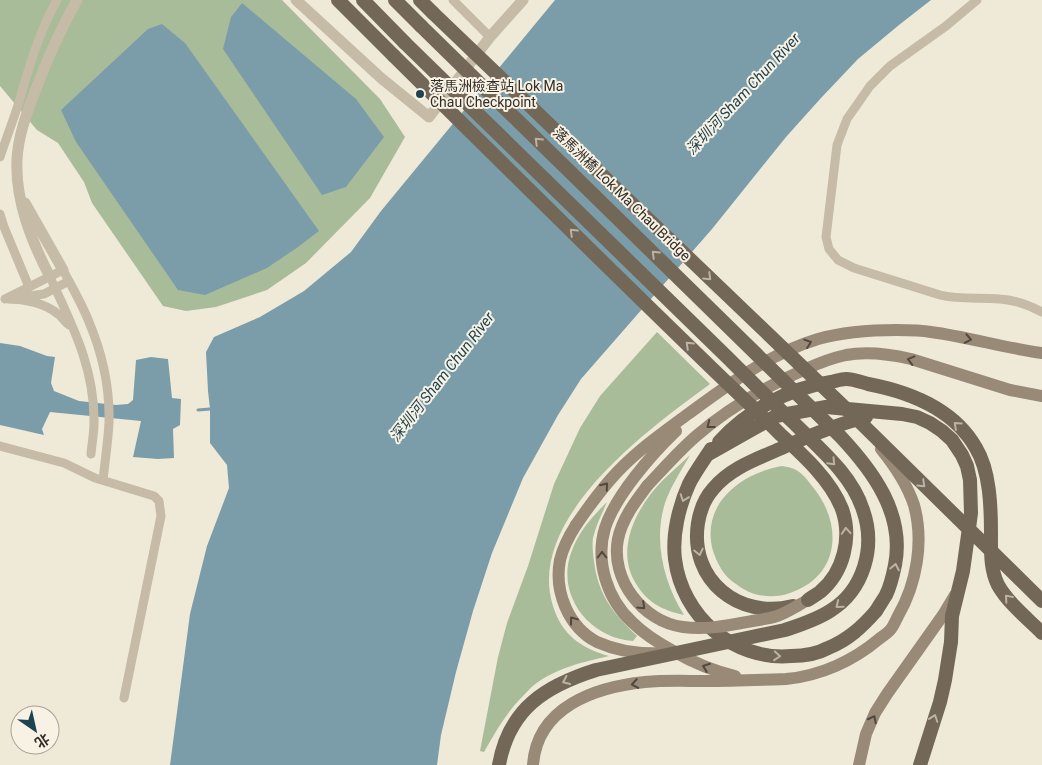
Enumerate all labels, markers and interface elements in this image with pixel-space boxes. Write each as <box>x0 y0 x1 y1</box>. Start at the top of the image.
water label: 深圳河 Sham Chun River <box>682 29 805 158</box>
place label: 落馬洲檢查站 Lok Ma Chau Checkpoint <box>430 78 563 110</box>
marker: 落馬洲檢查站 Lok Ma Chau Checkpoint <box>414 88 426 100</box>
street label: 落馬洲橋 Lok Ma Chau Bridge <box>550 124 694 264</box>
one-way arrow <box>535 138 544 147</box>
one-way arrow <box>569 229 578 238</box>
one-way arrow <box>651 251 660 260</box>
one-way arrow <box>703 271 712 280</box>
water label: 深圳河 Sham Chun River <box>386 308 499 445</box>
one-way arrow <box>964 333 972 344</box>
one-way arrow <box>803 339 811 349</box>
one-way arrow <box>685 342 694 351</box>
one-way arrow <box>907 355 915 365</box>
one-way arrow <box>706 419 716 428</box>
one-way arrow <box>954 422 963 431</box>
one-way arrow <box>827 456 836 465</box>
one-way arrow <box>916 478 925 487</box>
one-way arrow <box>600 483 608 492</box>
one-way arrow <box>680 493 690 502</box>
one-way arrow <box>840 526 851 534</box>
one-way arrow <box>693 548 704 557</box>
one-way arrow <box>597 550 607 558</box>
one-way arrow <box>889 562 899 571</box>
one-way arrow <box>1005 594 1014 603</box>
one-way arrow <box>835 599 844 608</box>
one-way arrow <box>637 600 646 609</box>
one-way arrow <box>570 616 579 626</box>
one-way arrow <box>773 650 781 661</box>
one-way arrow <box>702 662 710 672</box>
one-way arrow <box>562 675 571 685</box>
one-way arrow <box>630 679 639 689</box>
north arrow <box>10 705 60 755</box>
one-way arrow <box>867 715 877 724</box>
one-way arrow <box>928 715 938 723</box>
text: 北 <box>32 730 53 751</box>

